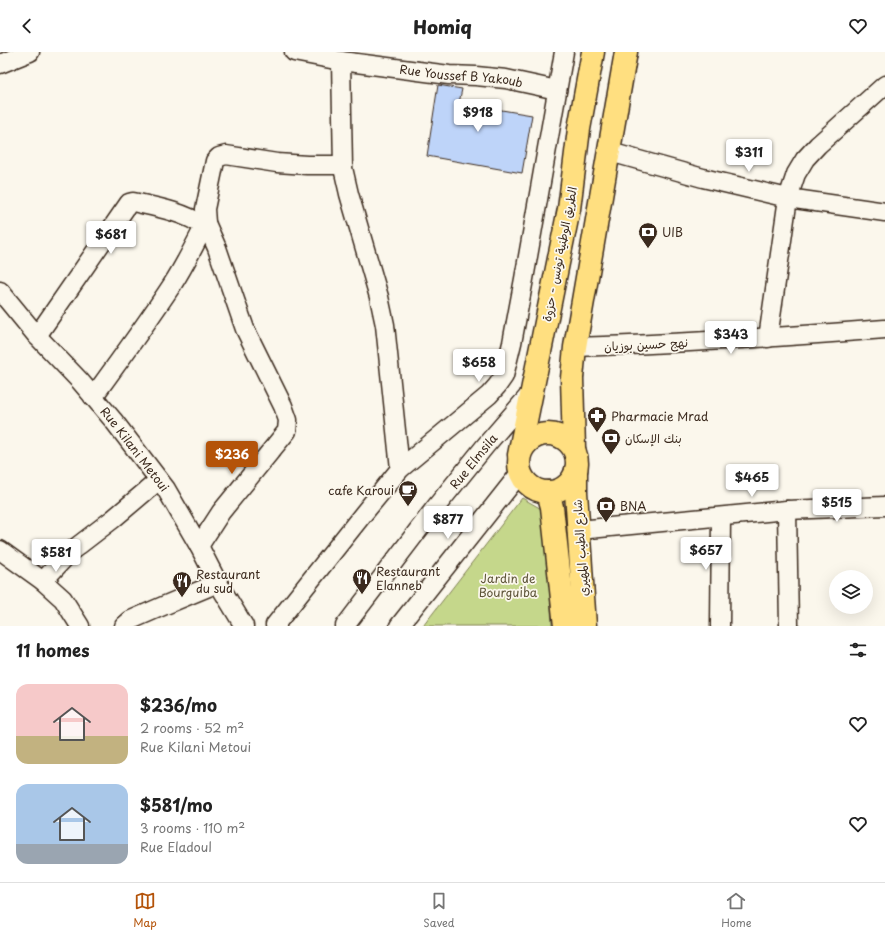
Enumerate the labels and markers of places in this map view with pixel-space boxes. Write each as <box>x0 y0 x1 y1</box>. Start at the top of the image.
pin: $918 <box>454 99 502 133</box>
pin: $311 <box>725 139 773 173</box>
pin: $681 <box>87 221 135 255</box>
bank icon: UIB <box>637 221 659 249</box>
place label: UIB <box>662 223 683 241</box>
pin: $343 <box>707 321 755 355</box>
pin: $658 <box>455 349 503 383</box>
pharmacy icon: Pharmacie Mrad <box>586 405 608 433</box>
place label: Pharmacie Mrad <box>611 407 709 425</box>
bank icon: بنك الإسكان <box>600 427 622 455</box>
place label: بنك الإسكان <box>625 429 682 447</box>
pin: $236 <box>208 441 256 475</box>
pin: $465 <box>728 464 776 498</box>
cafe icon: cafe Karoui <box>397 479 419 507</box>
place label: cafe Karoui <box>328 481 394 499</box>
pin: $515 <box>813 489 861 523</box>
bank icon: BNA <box>595 495 617 523</box>
place label: BNA <box>620 497 647 515</box>
pin: $877 <box>424 506 472 540</box>
pin: $657 <box>682 537 730 571</box>
pin: $581 <box>32 539 80 573</box>
place label: Restaurant Elanneb <box>376 562 440 594</box>
place label: Restaurant du sud <box>196 565 260 597</box>
restaurant icon: Restaurant Elanneb <box>351 567 373 595</box>
restaurant icon: Restaurant du sud <box>171 570 193 598</box>

